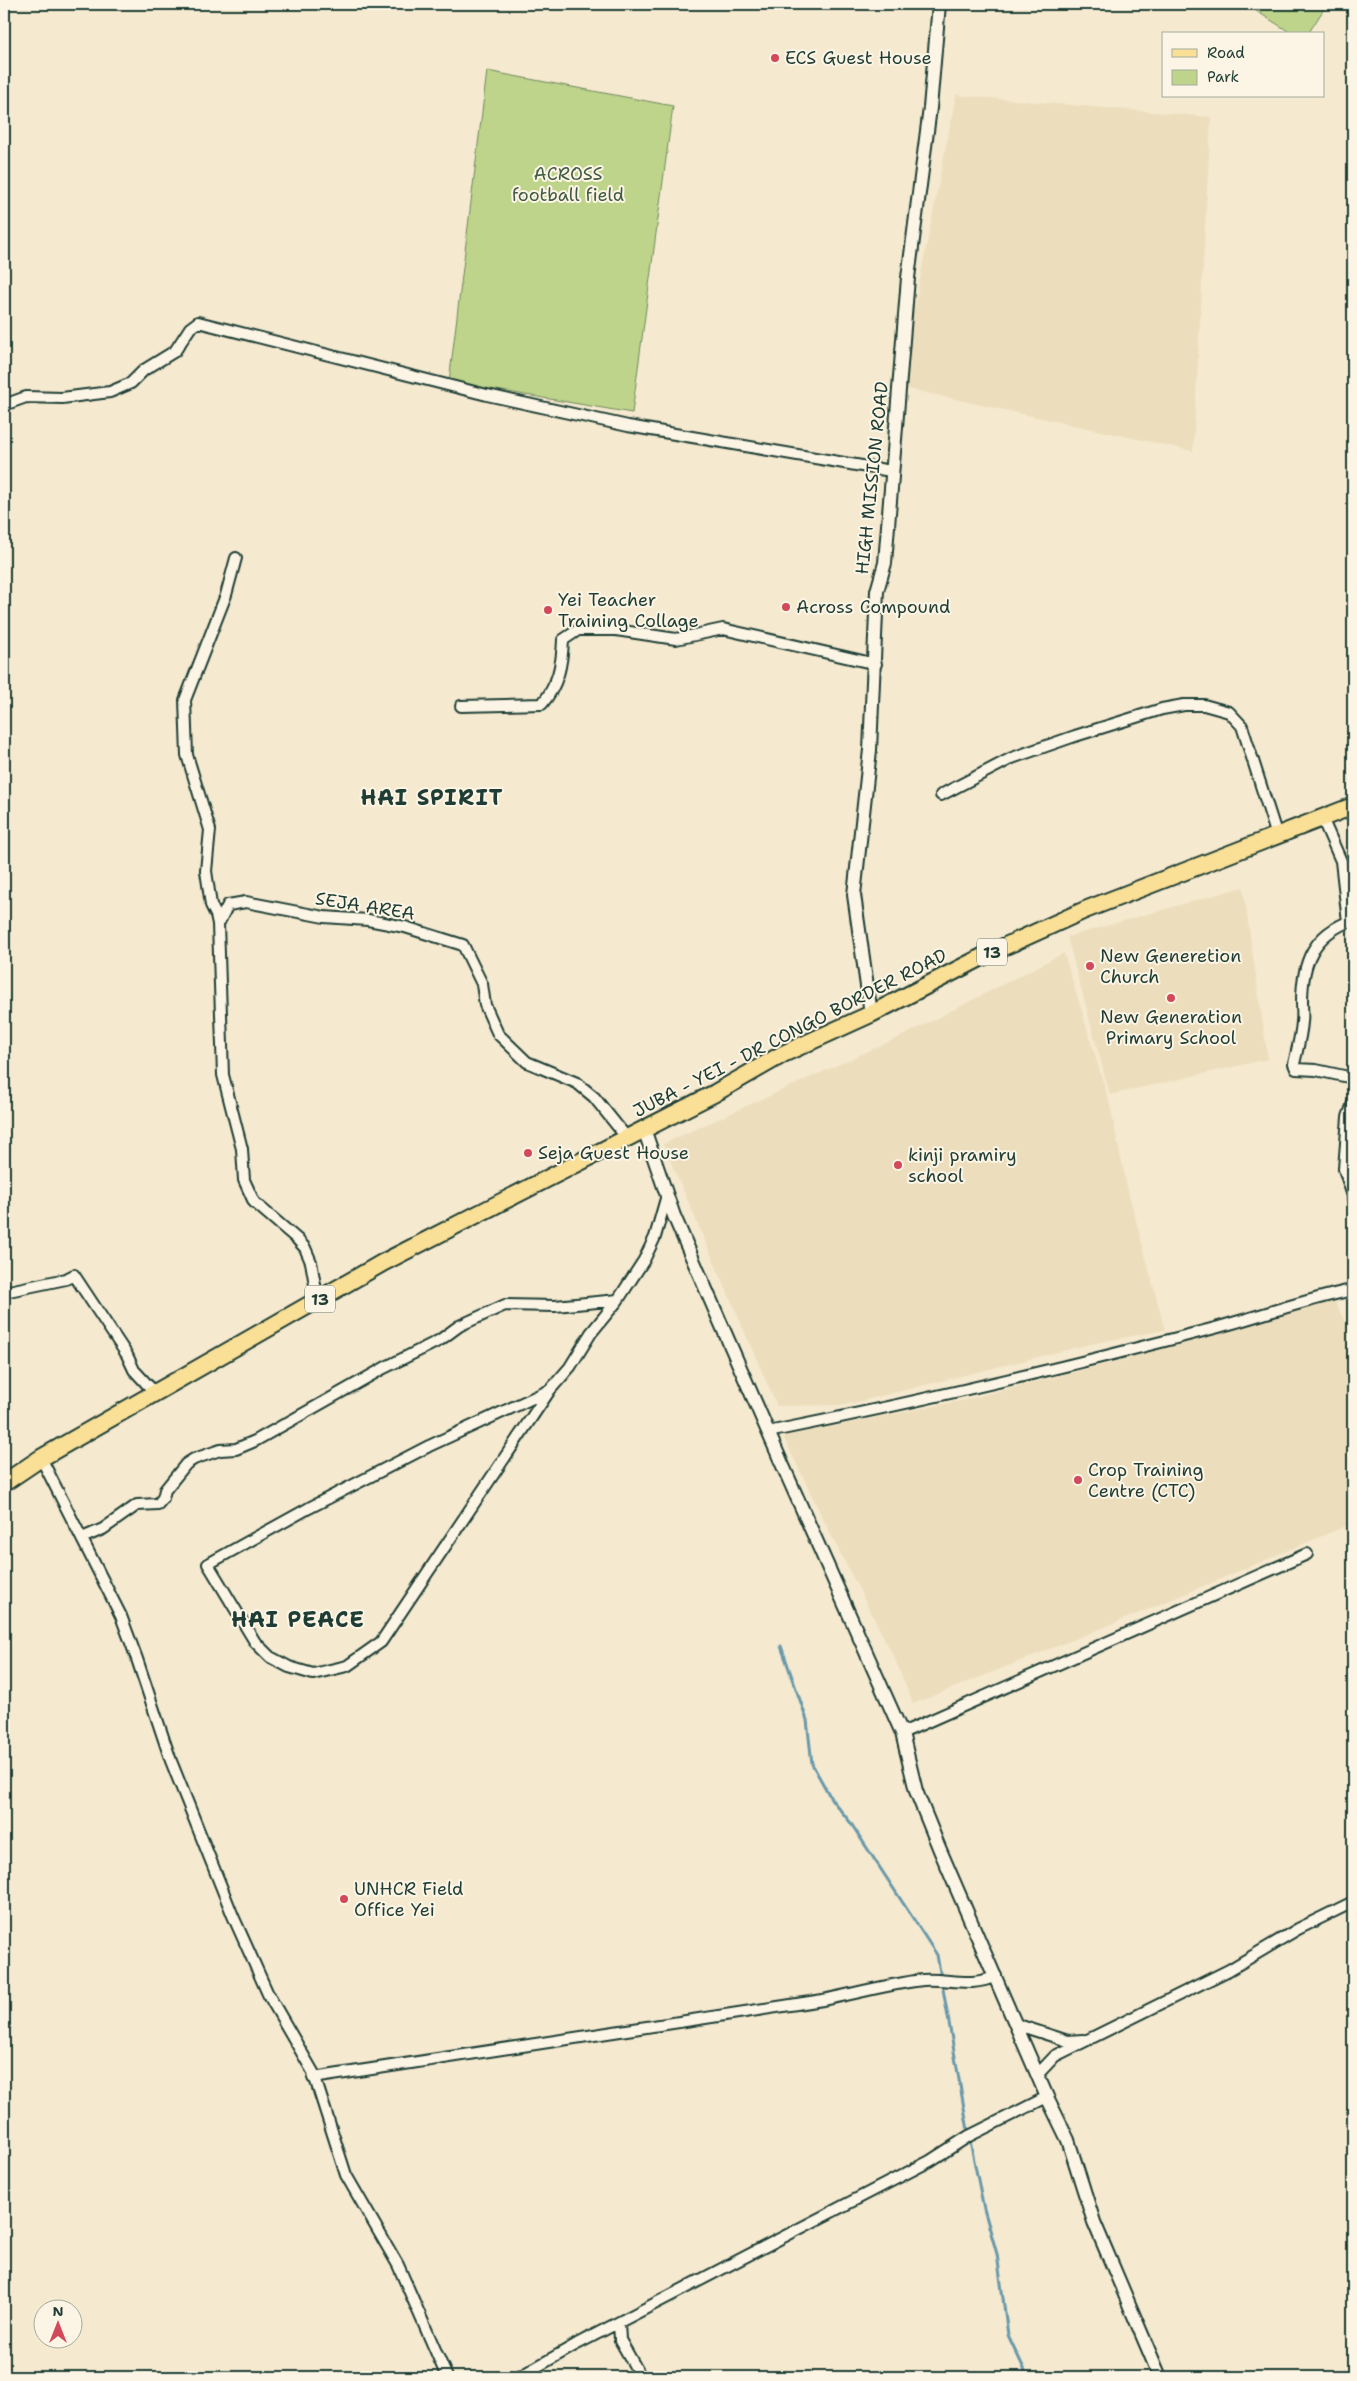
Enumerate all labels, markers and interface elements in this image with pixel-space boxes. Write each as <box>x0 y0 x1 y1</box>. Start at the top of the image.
legend <box>1162 32 1324 98</box>
text: Road <box>1207 43 1245 63</box>
place label: ECS Guest House <box>785 46 932 70</box>
marker: ECS Guest House <box>769 52 781 64</box>
text: Park <box>1207 67 1239 87</box>
park label: ACROSS football field <box>512 162 624 207</box>
street label: HIGH MISSION ROAD <box>850 380 894 576</box>
place label: Yei Teacher Training Collage <box>558 588 699 633</box>
place label: Across Compound <box>796 595 950 619</box>
marker: Across Compound <box>780 601 792 613</box>
marker: Yei Teacher Training Collage <box>542 604 554 616</box>
district label: HAI SPIRIT <box>360 783 504 812</box>
street label: SEJA AREA <box>314 886 416 926</box>
road number: 13 <box>977 939 1007 966</box>
street label: JUBA - YEI - DR CONGO BORDER ROAD <box>629 943 951 1123</box>
place label: New Generetion Church <box>1100 944 1241 989</box>
marker: New Generetion Church <box>1084 960 1096 972</box>
marker: New Generation Primary School <box>1165 992 1177 1004</box>
place label: New Generation Primary School <box>1100 1005 1242 1050</box>
place label: Seja Guest House <box>538 1141 689 1165</box>
place label: kinji pramiry school <box>908 1143 1017 1188</box>
marker: Seja Guest House <box>522 1147 534 1159</box>
marker: kinji pramiry school <box>892 1159 904 1171</box>
road number: 13 <box>305 1286 335 1312</box>
place label: Crop Training Centre (CTC) <box>1088 1458 1204 1503</box>
marker: Crop Training Centre (CTC) <box>1072 1474 1084 1486</box>
district label: HAI PEACE <box>231 1605 365 1634</box>
place label: UNHCR Field Office Yei <box>354 1877 464 1922</box>
marker: UNHCR Field Office Yei <box>338 1893 350 1905</box>
north arrow <box>32 2298 82 2348</box>
text: N <box>52 2302 64 2320</box>

